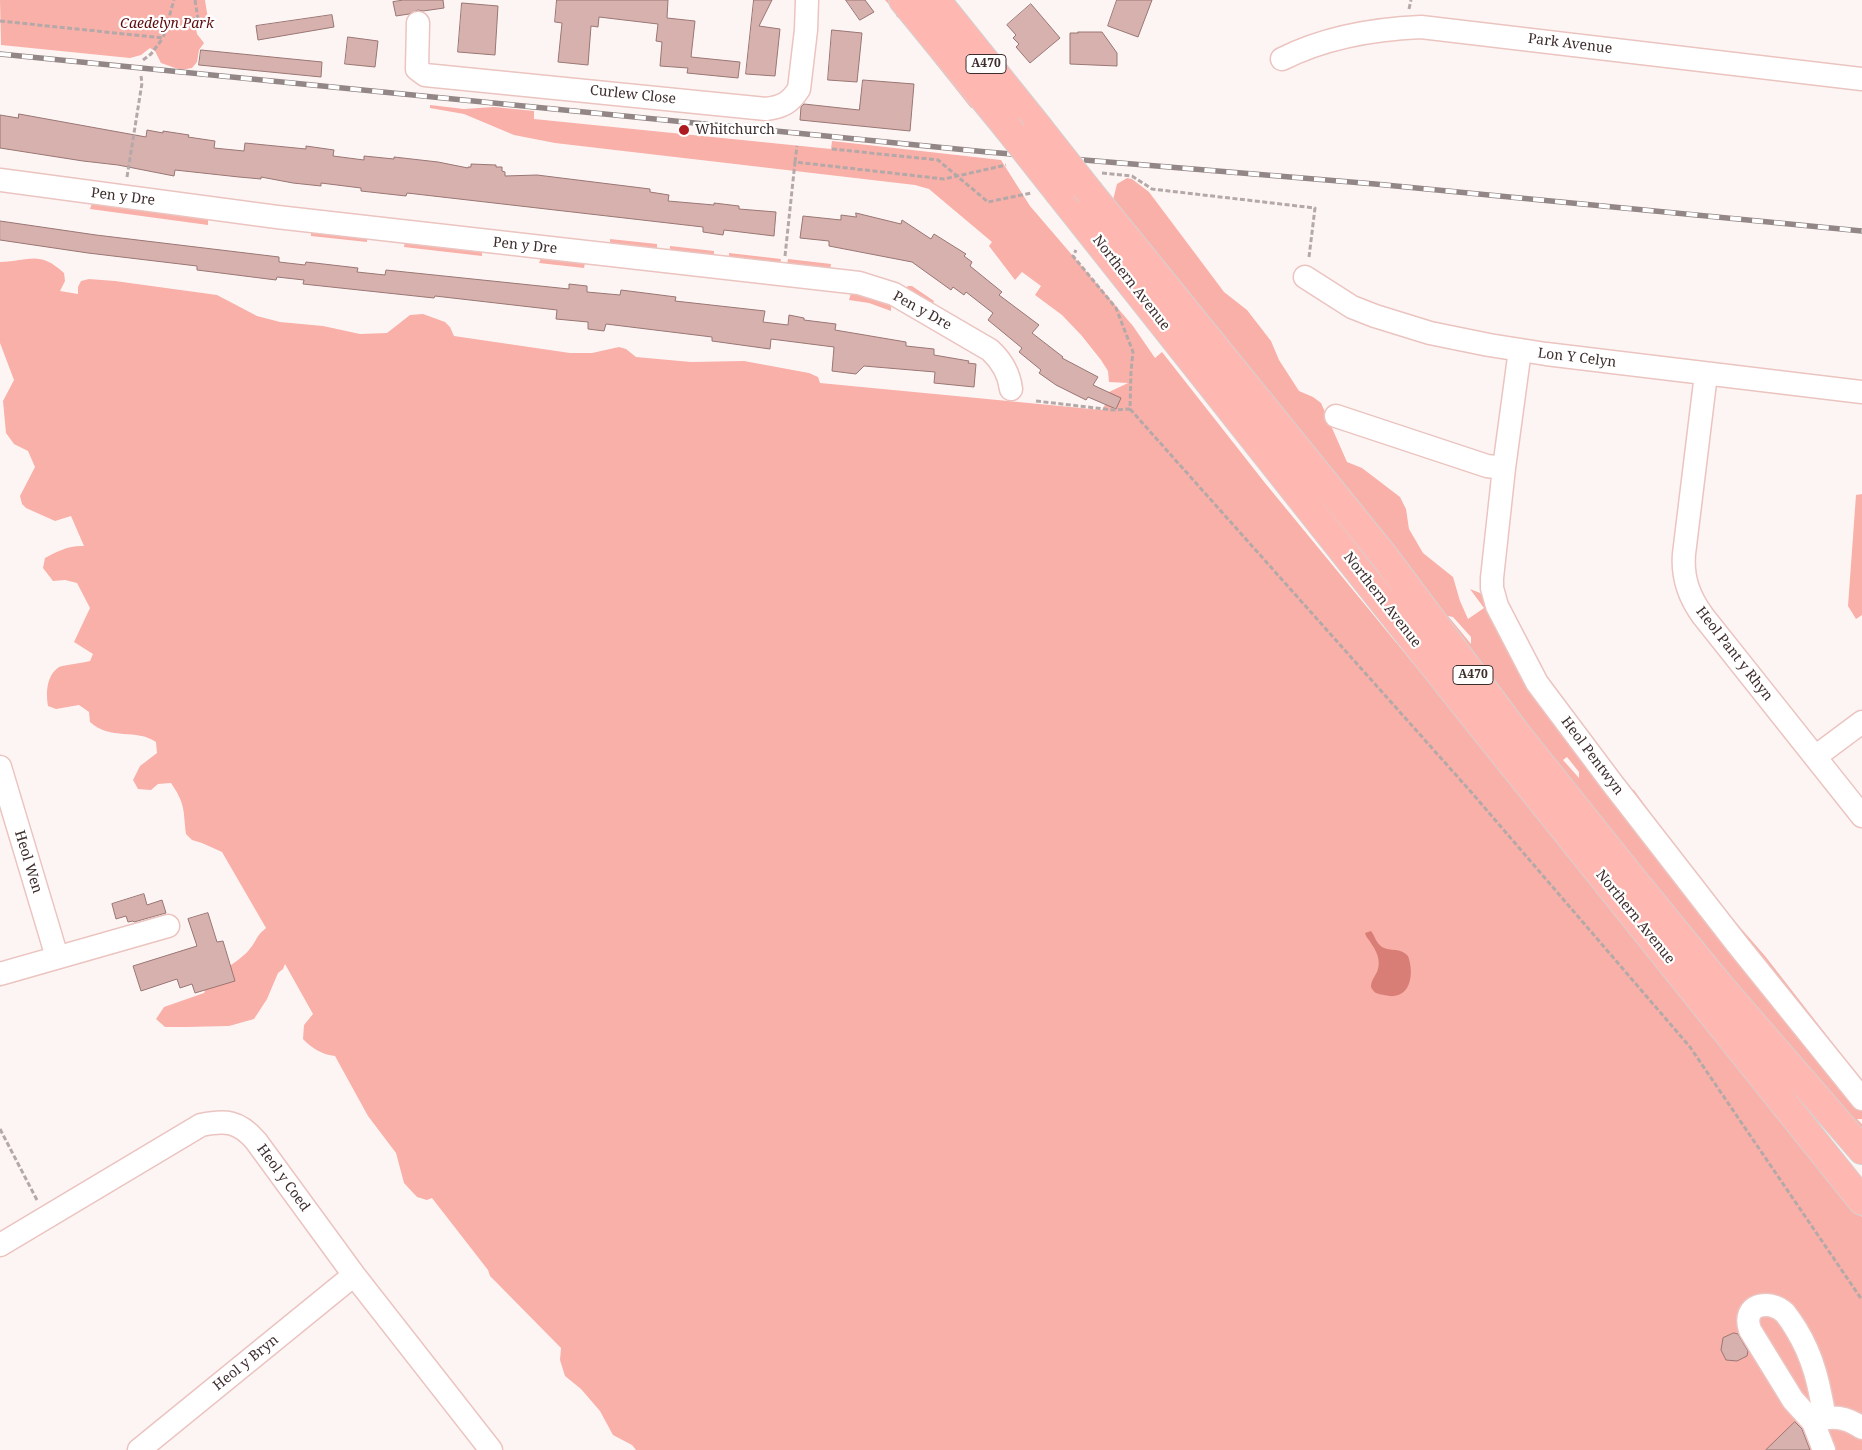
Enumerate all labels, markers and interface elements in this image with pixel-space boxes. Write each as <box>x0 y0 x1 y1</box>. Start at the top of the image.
park label: Caedelyn Park <box>120 16 214 32</box>
street label: Park Avenue <box>1527 30 1613 58</box>
road number: A470 <box>966 54 1006 74</box>
street label: Curlew Close <box>589 82 677 108</box>
place label: Whitchurch <box>695 122 775 138</box>
marker: Whitchurch <box>677 123 691 137</box>
street label: Pen y Dre <box>90 185 156 209</box>
street label: Northern Avenue <box>1089 232 1173 334</box>
street label: Pen y Dre <box>492 234 558 258</box>
street label: Pen y Dre <box>890 288 954 334</box>
street label: Lon Y Celyn <box>1537 345 1617 371</box>
street label: Northern Avenue <box>1340 549 1424 651</box>
street label: Heol Pant y Rhyn <box>1692 604 1776 704</box>
road number: A470 <box>1453 666 1493 684</box>
street label: Heol Pentwyn <box>1557 714 1627 798</box>
street label: Heol Wen <box>10 828 46 896</box>
street label: Northern Avenue <box>1592 867 1678 967</box>
street label: Heol y Coed <box>253 1141 313 1215</box>
street label: Heol y Bryn <box>210 1332 282 1394</box>

